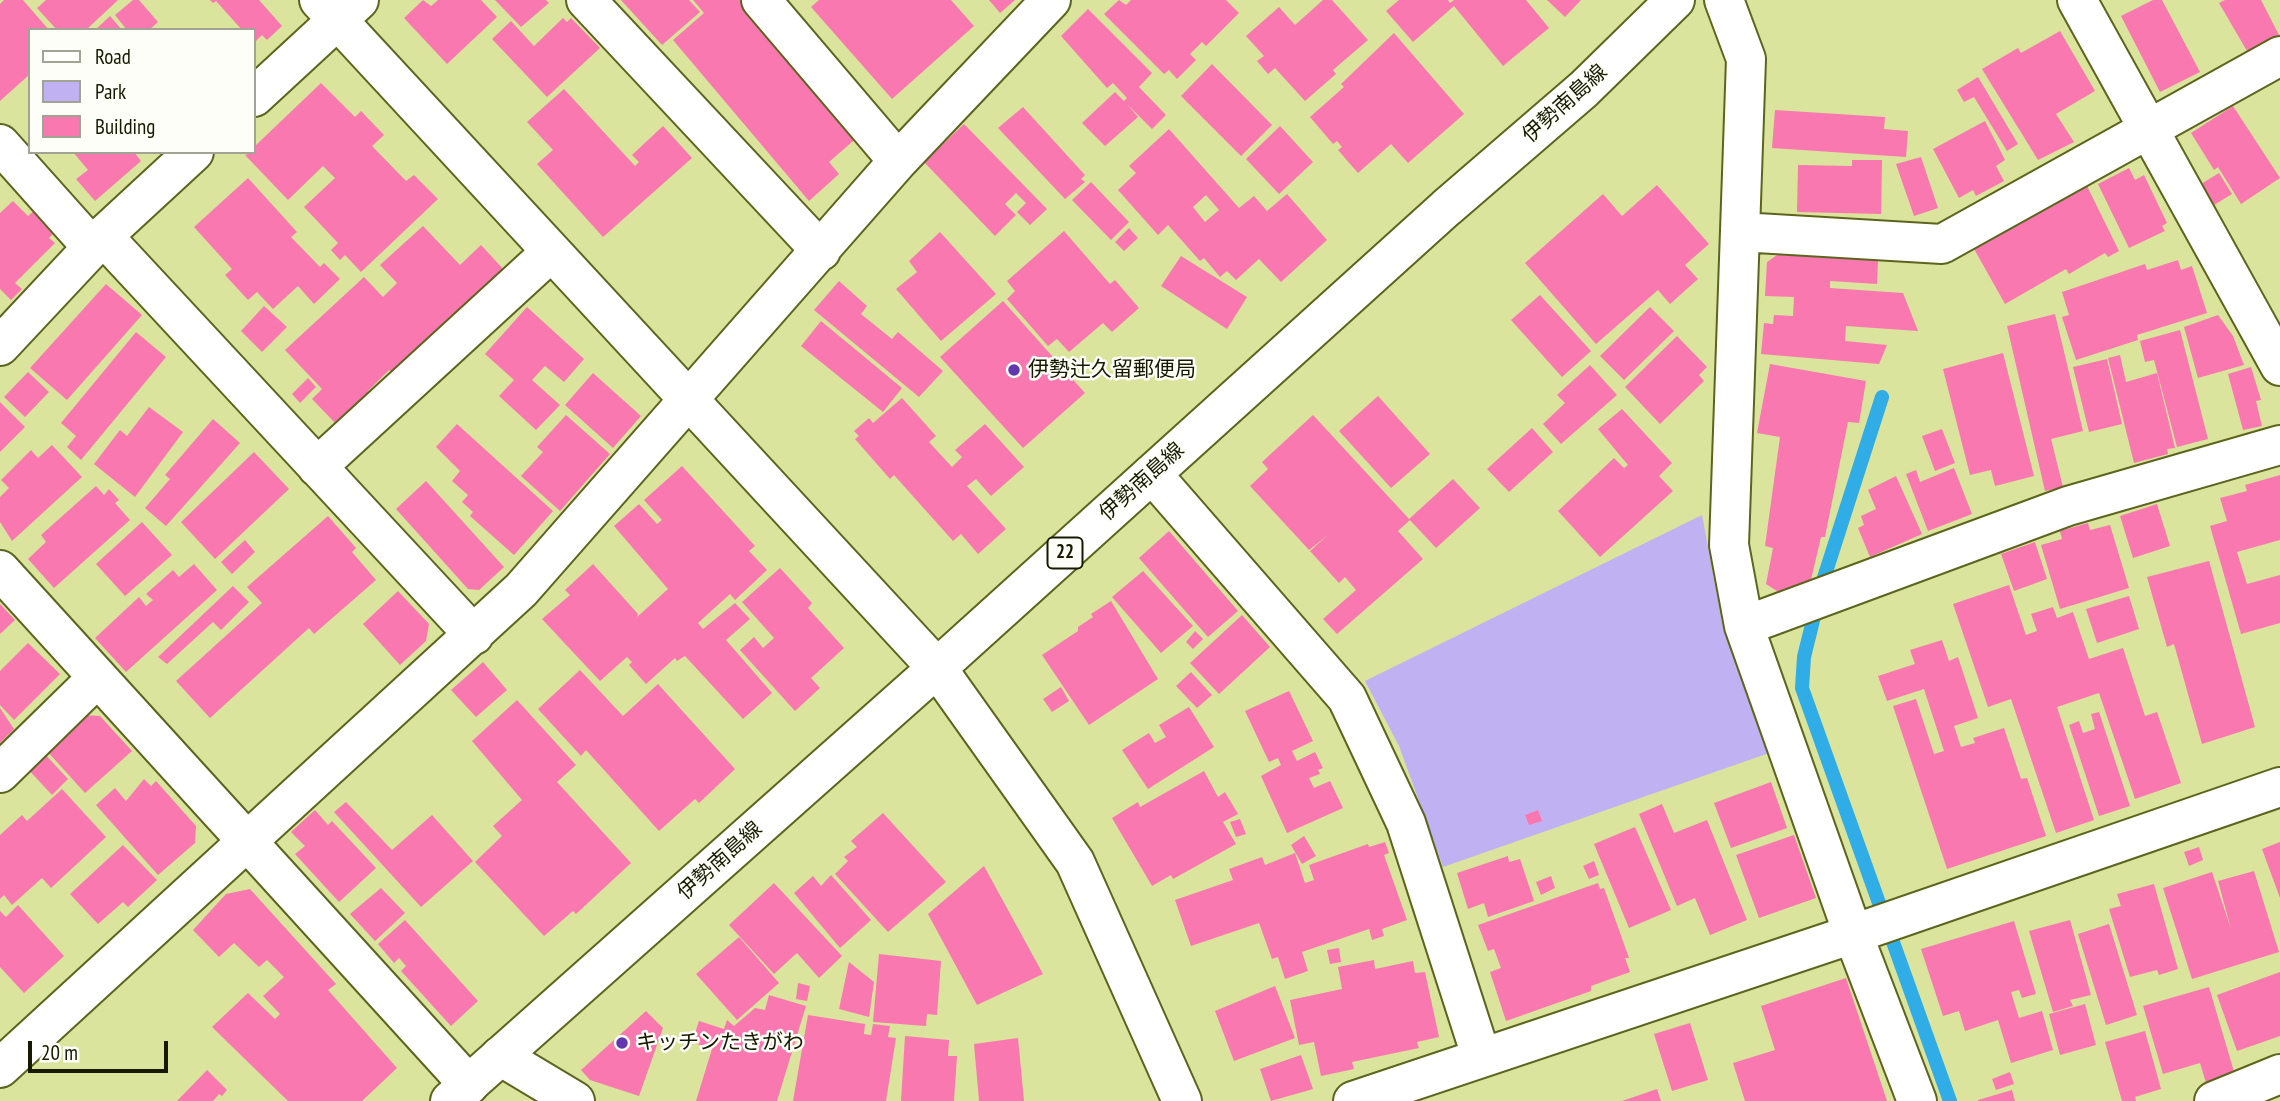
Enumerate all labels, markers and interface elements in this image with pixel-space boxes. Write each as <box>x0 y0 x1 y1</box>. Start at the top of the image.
legend <box>28 28 256 154</box>
text: Road <box>95 43 131 70</box>
street label: 伊勢南島線 <box>1518 60 1612 148</box>
text: Park <box>95 78 126 105</box>
text: Building <box>95 113 155 140</box>
place label: 伊勢辻久留郵便局 <box>1028 357 1196 383</box>
marker: 伊勢辻久留郵便局 <box>1006 362 1022 378</box>
street label: 伊勢南島線 <box>1095 438 1189 526</box>
road number: 22 <box>1048 538 1082 568</box>
street label: 伊勢南島線 <box>673 817 767 905</box>
scale bar <box>32 1028 172 1072</box>
place label: キッチンたきがわ <box>636 1030 804 1056</box>
marker: キッチンたきがわ <box>614 1035 630 1051</box>
text: 20 m <box>41 1039 78 1066</box>

